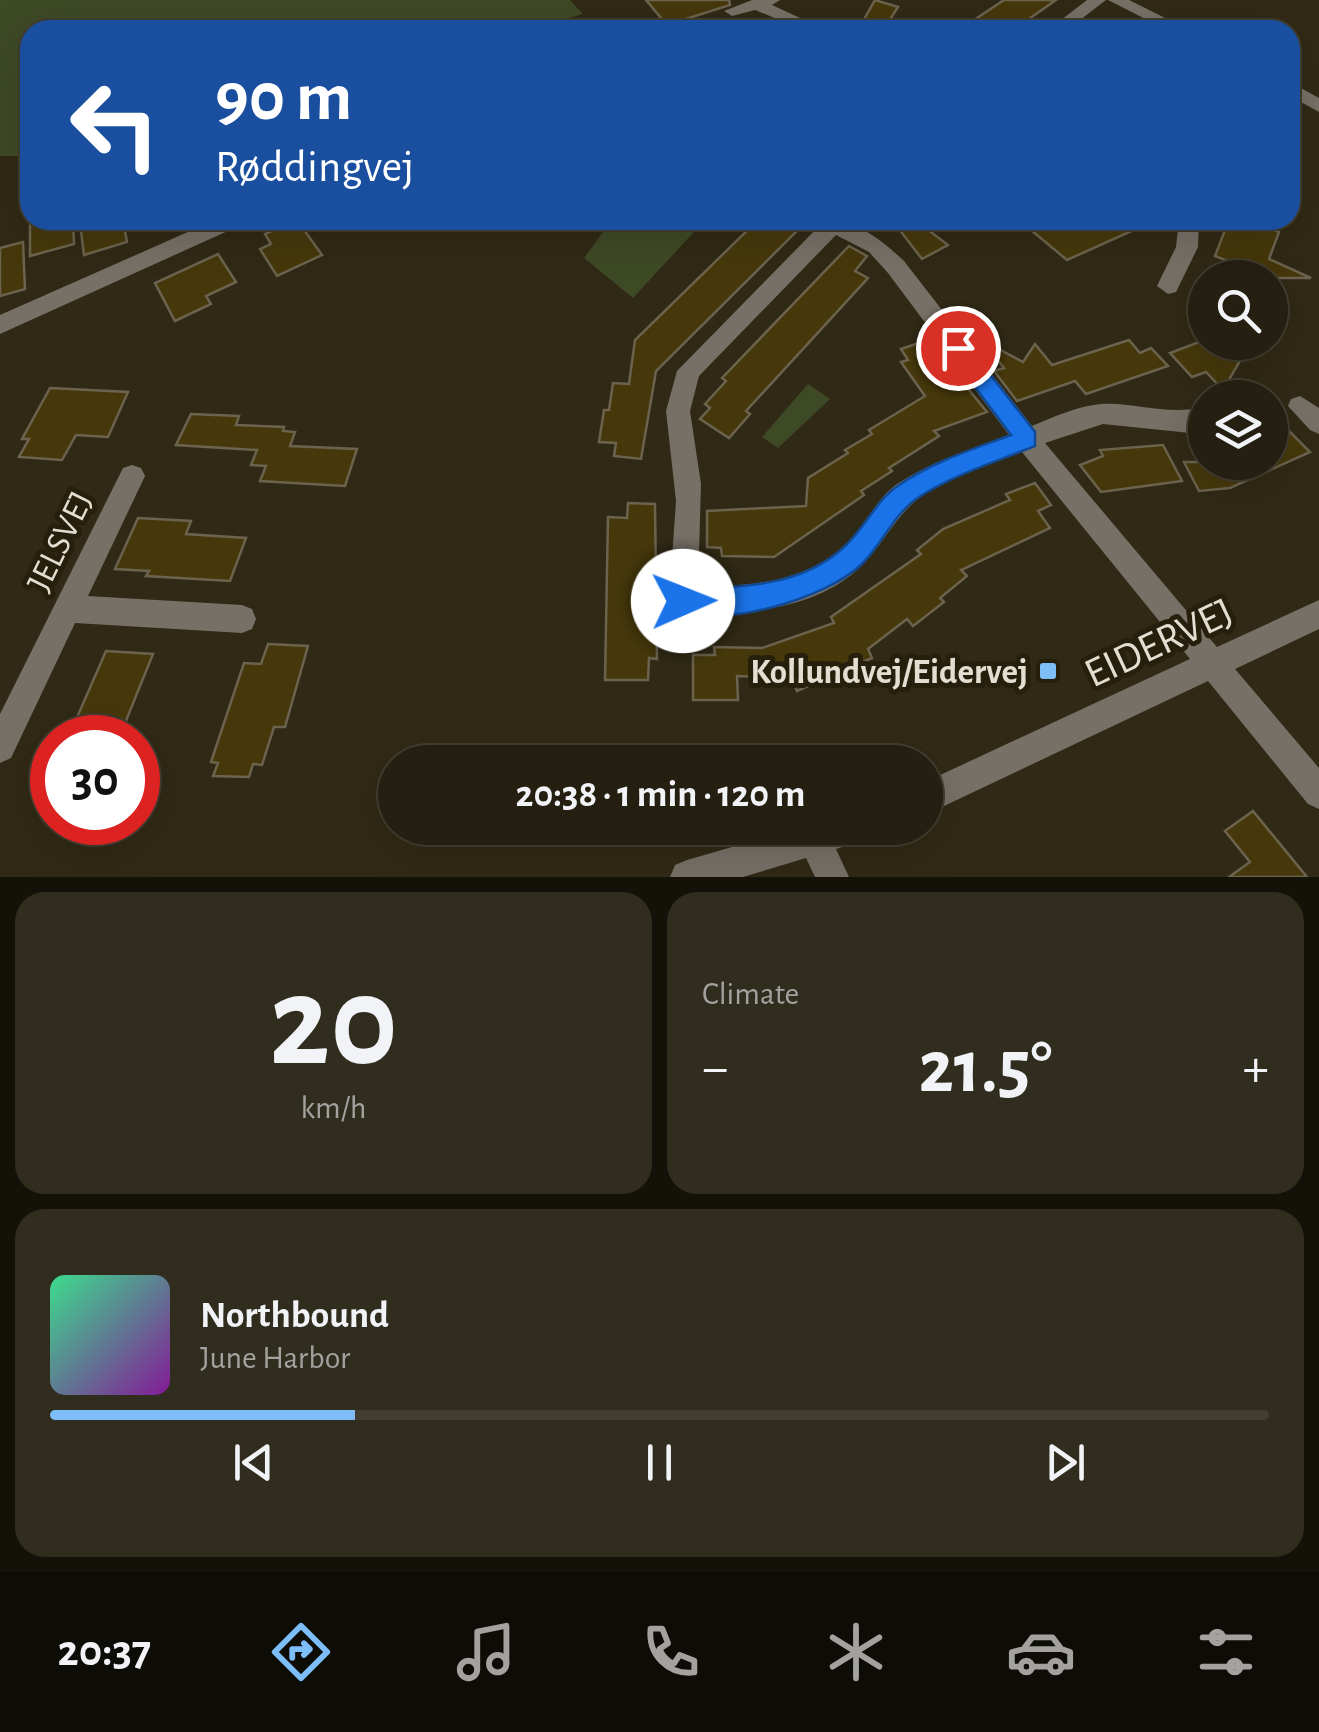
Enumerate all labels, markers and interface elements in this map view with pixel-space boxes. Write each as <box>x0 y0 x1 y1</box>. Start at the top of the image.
icon: left <box>50 60 180 190</box>
text: 90 m <box>215 63 352 133</box>
text: Røddingvej <box>215 145 414 190</box>
map controls <box>1188 260 1288 480</box>
button: search <box>1188 260 1288 360</box>
pin <box>916 306 1001 391</box>
icon: arrive <box>931 321 986 376</box>
button: layers <box>1188 380 1288 480</box>
street label: JELSVEJ <box>21 486 99 597</box>
position arrow <box>631 549 735 653</box>
street label: EIDERVEJ <box>1078 590 1239 695</box>
place label: Kollundvej/Eidervej <box>750 655 1028 690</box>
marker: Kollundvej/Eidervej <box>1037 660 1059 682</box>
speed limit sign: 30 <box>30 715 160 845</box>
text: 20:38 · 1 min · 120 m <box>516 776 805 814</box>
text: 20 <box>269 959 398 1089</box>
text: Climate <box>702 978 799 1010</box>
text: 21.5° <box>919 1031 1052 1106</box>
text: − <box>702 1041 728 1096</box>
text: + <box>1243 1041 1269 1096</box>
text: km/h <box>300 1092 367 1124</box>
text: Northbound <box>200 1297 389 1335</box>
text: June Harbor <box>200 1342 350 1374</box>
icon: previous <box>226 1435 281 1490</box>
icon: pause <box>632 1435 687 1490</box>
icon: next <box>1038 1435 1093 1490</box>
icon: directions <box>266 1617 336 1687</box>
icon: music <box>451 1617 521 1687</box>
icon: phone <box>636 1617 706 1687</box>
icon: climate <box>821 1617 891 1687</box>
icon: car <box>1006 1617 1076 1687</box>
icon: filters <box>1191 1617 1261 1687</box>
text: 20:37 <box>58 1629 151 1674</box>

